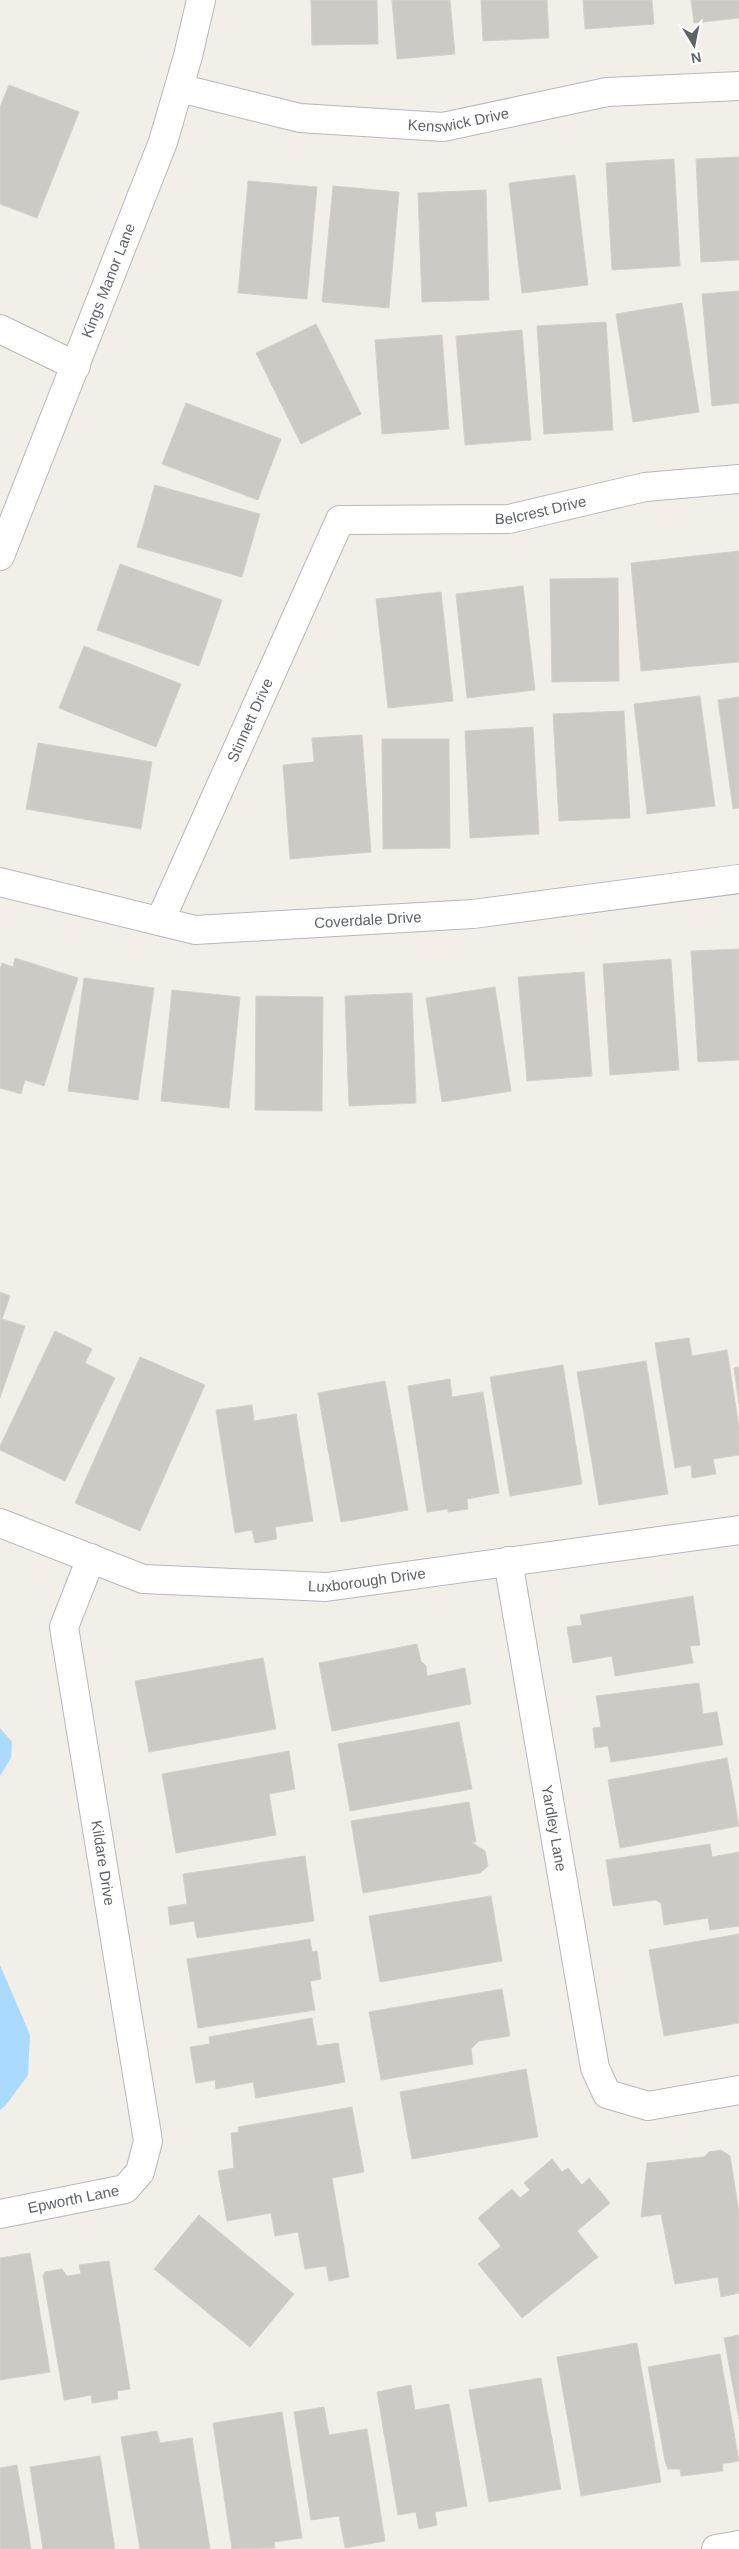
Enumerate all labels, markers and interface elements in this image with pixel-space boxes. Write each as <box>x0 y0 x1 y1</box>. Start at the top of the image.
north arrow <box>669 20 719 70</box>
text: N <box>690 49 703 67</box>
street label: Kenswick Drive <box>407 104 511 135</box>
street label: Kings Manor Lane <box>78 221 138 340</box>
street label: Belcrest Drive <box>495 492 588 527</box>
street label: Stinnett Drive <box>223 676 276 765</box>
street label: Coverdale Drive <box>314 908 422 931</box>
street label: Luxborough Drive <box>308 1564 427 1595</box>
street label: Yardley Lane <box>539 1784 570 1872</box>
street label: Kildare Drive <box>88 1819 119 1907</box>
street label: Epworth Lane <box>26 2181 121 2216</box>

